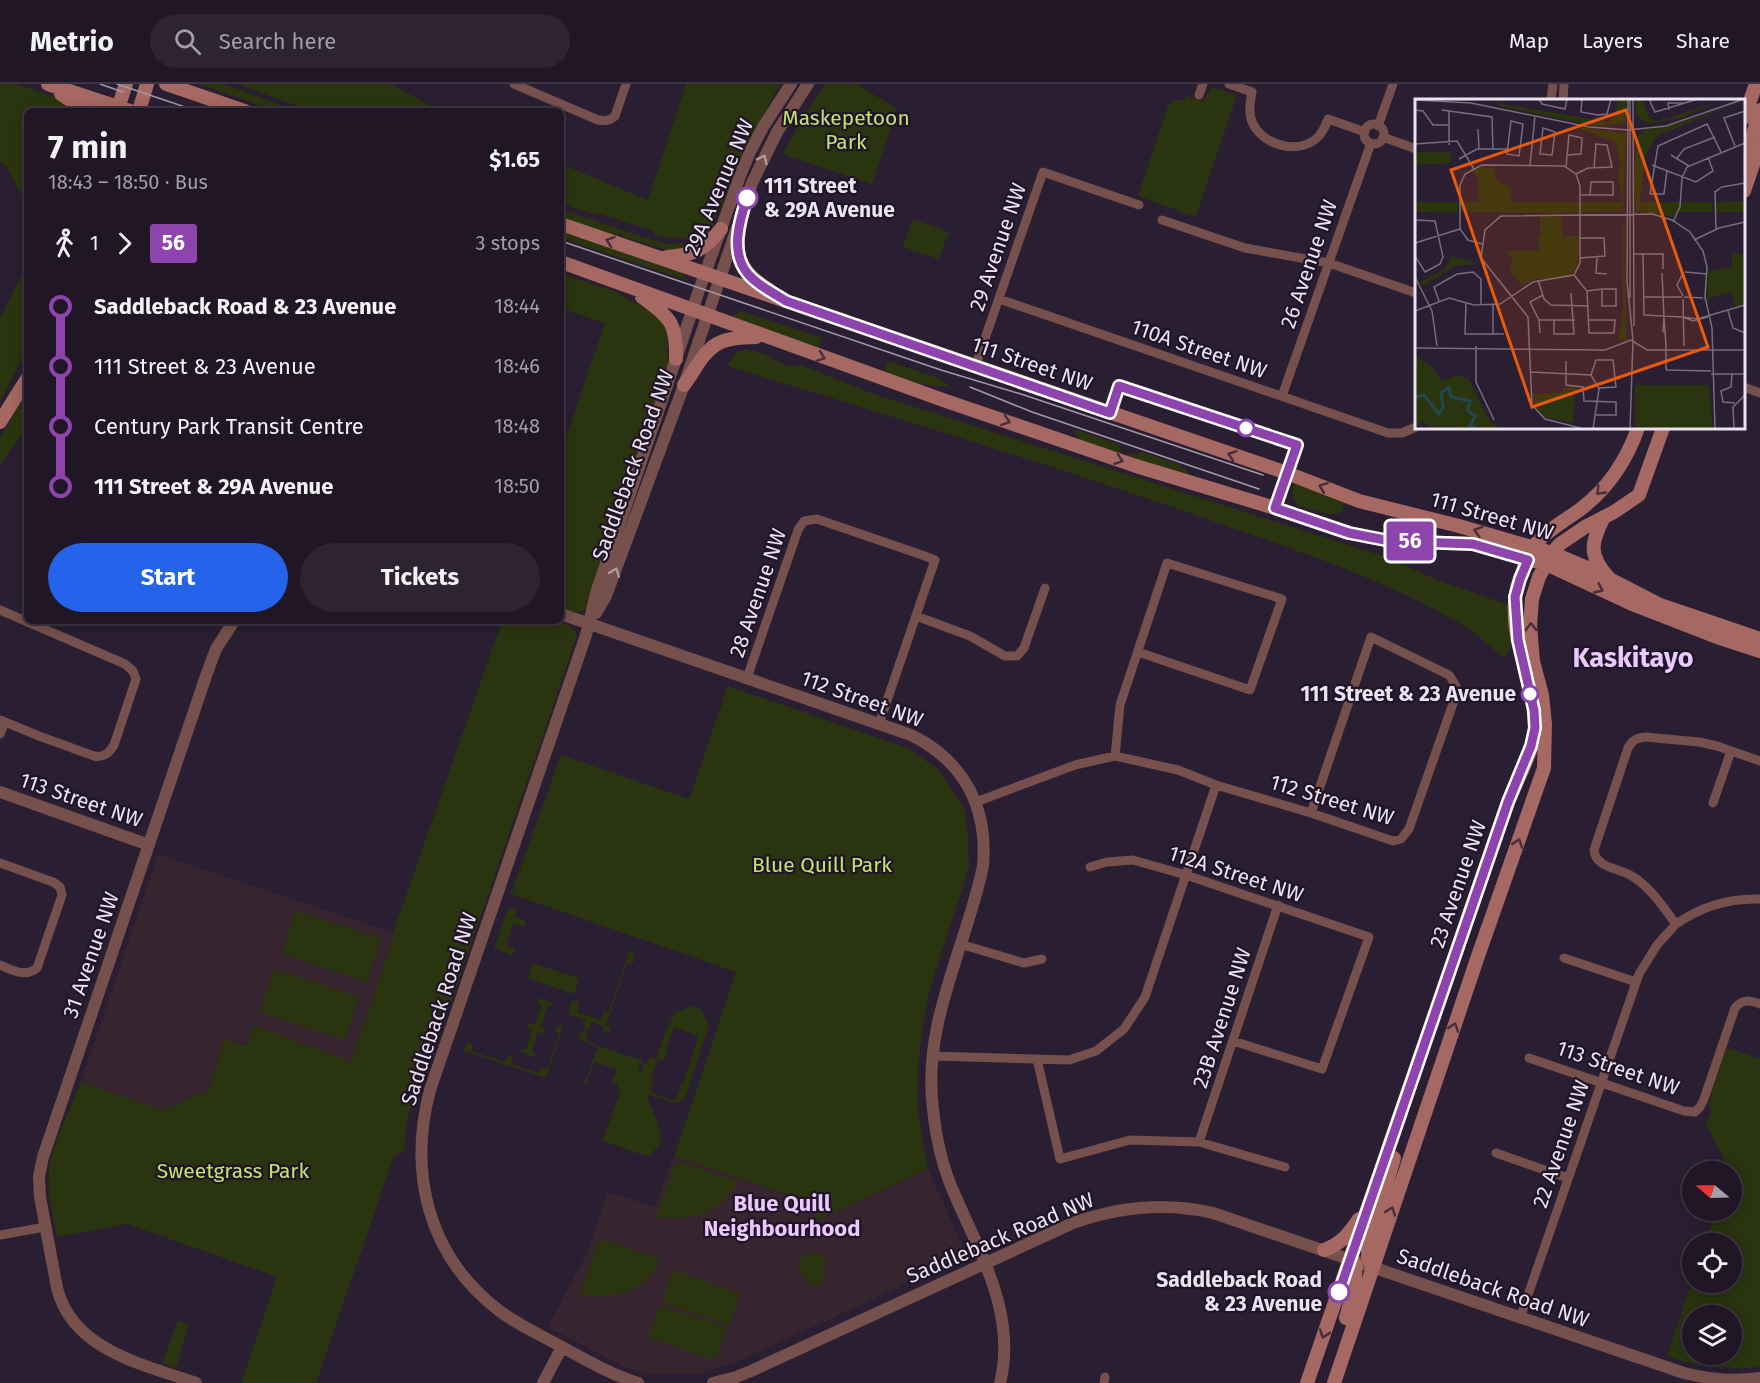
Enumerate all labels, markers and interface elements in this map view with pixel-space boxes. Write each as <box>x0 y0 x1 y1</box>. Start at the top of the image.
search box <box>150 14 570 68</box>
text: Metrio <box>30 25 114 58</box>
icon: search <box>171 25 204 58</box>
text: Search here <box>219 28 336 55</box>
text: Map <box>1509 28 1549 54</box>
text: Layers <box>1582 28 1643 54</box>
text: Share <box>1676 28 1730 54</box>
inset map <box>1415 99 1745 429</box>
park label: Maskepetoon Park <box>782 105 910 155</box>
street label: 29A Avenue NW <box>679 115 759 259</box>
text: 7 min <box>48 127 128 167</box>
text: $1.65 <box>489 146 540 173</box>
one-way arrow <box>756 155 768 166</box>
text: 18:43 – 18:50 · Bus <box>48 170 208 194</box>
place label: 111 Street & 29A Avenue <box>764 173 895 223</box>
street label: 29 Avenue NW <box>964 180 1032 314</box>
marker: 111 Street & 29A Avenue <box>736 187 758 209</box>
street label: 26 Avenue NW <box>1275 196 1343 332</box>
icon: walk <box>48 227 81 260</box>
icon: forward <box>108 227 141 260</box>
text: 56 <box>162 230 185 256</box>
text: 1 <box>90 231 99 255</box>
text: 3 stops <box>476 231 540 255</box>
one-way arrow <box>605 235 616 248</box>
text: Saddleback Road & 23 Avenue <box>94 293 396 320</box>
text: 18:44 <box>494 294 540 318</box>
street label: 110A Street NW <box>1128 314 1270 384</box>
street label: 111 Street NW <box>968 331 1096 397</box>
one-way arrow <box>816 350 826 363</box>
text: 111 Street & 23 Avenue <box>94 353 316 380</box>
text: 18:46 <box>494 354 540 378</box>
street label: Saddleback Road NW <box>586 366 680 564</box>
text: Century Park Transit Centre <box>94 413 364 440</box>
text: 18:48 <box>494 414 540 438</box>
one-way arrow <box>1000 414 1010 427</box>
unlabelled marker <box>1237 419 1255 437</box>
one-way arrow <box>1227 449 1238 462</box>
one-way arrow <box>1113 453 1124 465</box>
text: 111 Street & 29A Avenue <box>94 473 333 500</box>
text: 18:50 <box>494 474 540 498</box>
one-way arrow <box>1318 482 1329 494</box>
one-way arrow <box>1596 484 1607 495</box>
street label: 111 Street NW <box>1428 486 1556 546</box>
line badge: 56 <box>1383 522 1437 560</box>
street label: 28 Avenue NW <box>724 525 792 661</box>
one-way arrow <box>1473 526 1483 539</box>
text: 56 <box>1398 528 1422 554</box>
button: Start <box>48 543 288 612</box>
button: Tickets <box>300 543 540 612</box>
one-way arrow <box>607 567 620 578</box>
one-way arrow <box>1593 582 1604 594</box>
one-way arrow <box>1524 623 1537 632</box>
district label: Kaskitayo <box>1573 642 1693 674</box>
street label: 112 Street NW <box>797 665 927 733</box>
place label: 111 Street & 23 Avenue <box>1300 681 1516 707</box>
marker: 111 Street & 23 Avenue <box>1521 685 1539 703</box>
street label: 113 Street NW <box>16 767 146 833</box>
street label: 112 Street NW <box>1267 769 1397 831</box>
street label: 23 Avenue NW <box>1424 817 1492 951</box>
one-way arrow <box>1511 838 1524 848</box>
street label: 112A Street NW <box>1165 840 1307 908</box>
park label: Blue Quill Park <box>752 852 892 878</box>
street label: 31 Avenue NW <box>57 889 125 1021</box>
street label: Saddleback Road NW <box>396 909 482 1109</box>
street label: 23B Avenue NW <box>1187 945 1257 1091</box>
one-way arrow <box>1446 1022 1459 1033</box>
street label: 113 Street NW <box>1553 1035 1683 1101</box>
street label: 22 Avenue NW <box>1527 1077 1595 1211</box>
park label: Sweetgrass Park <box>157 1158 309 1184</box>
north arrow <box>1682 1161 1742 1221</box>
map controls <box>1682 1161 1742 1365</box>
street label: Saddleback Road NW <box>902 1187 1098 1289</box>
district label: Blue Quill Neighbourhood <box>704 1190 860 1242</box>
one-way arrow <box>1384 1206 1396 1217</box>
button: locate <box>1682 1233 1742 1293</box>
street label: Saddleback Road NW <box>1394 1243 1592 1333</box>
place label: Saddleback Road & 23 Avenue <box>1156 1267 1322 1317</box>
marker: Saddleback Road & 23 Avenue <box>1328 1281 1350 1303</box>
button: layers <box>1682 1305 1742 1365</box>
one-way arrow <box>1319 1328 1331 1339</box>

